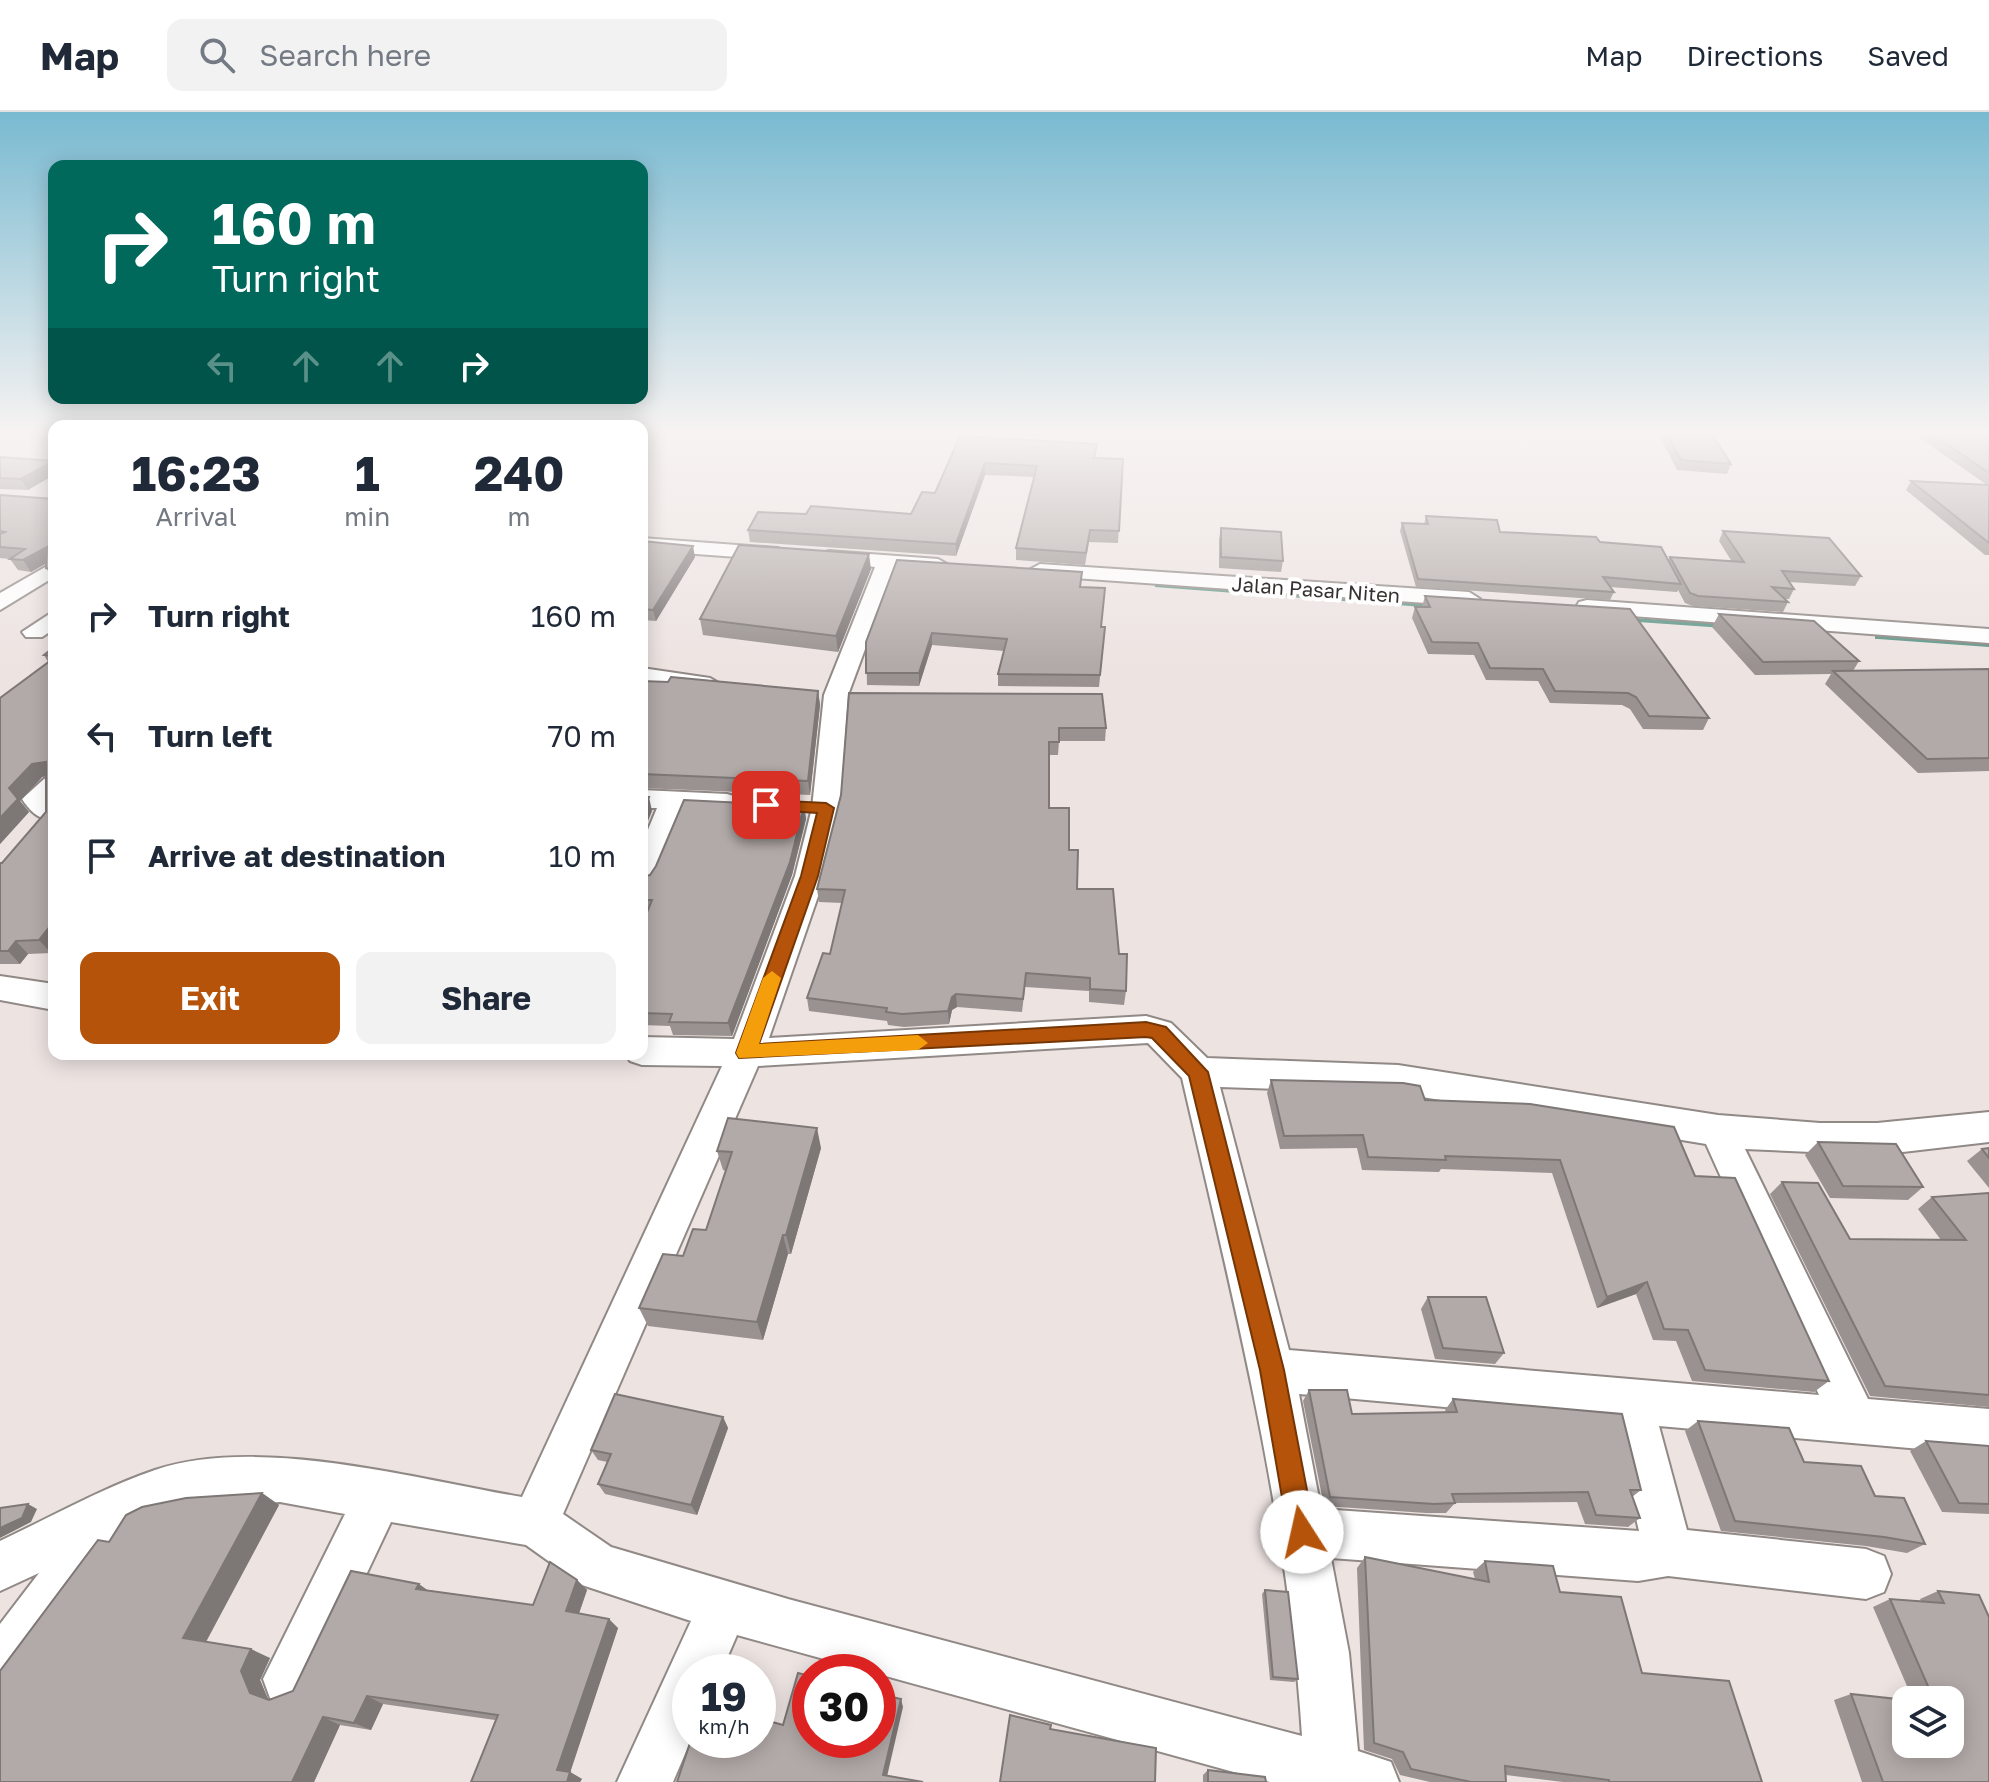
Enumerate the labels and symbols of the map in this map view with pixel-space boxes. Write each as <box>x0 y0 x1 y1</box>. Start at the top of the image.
street label: Jalan Pasar Niten <box>1231 571 1401 607</box>
pin <box>732 771 800 839</box>
position arrow <box>1260 1490 1344 1574</box>
speed limit sign: 30 <box>792 1654 896 1758</box>

